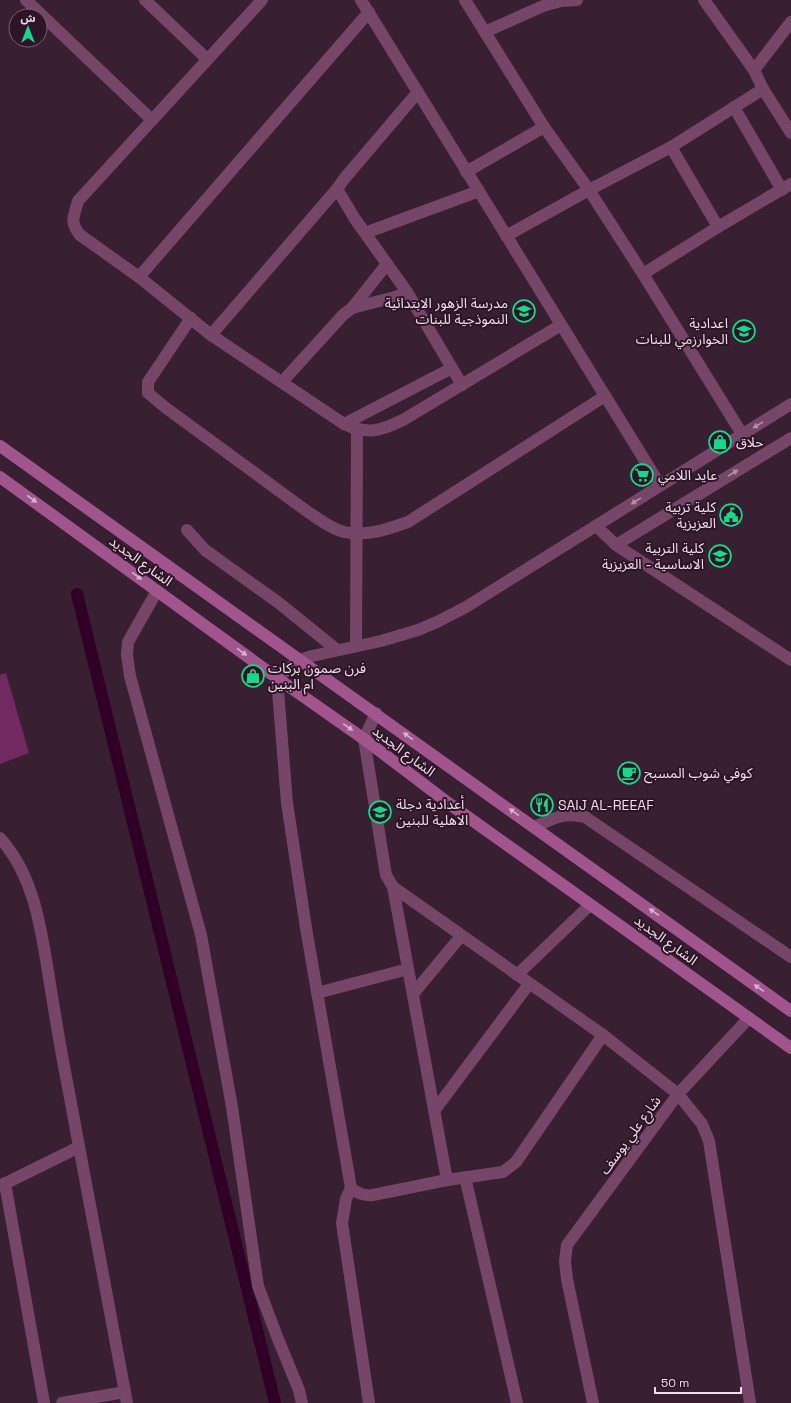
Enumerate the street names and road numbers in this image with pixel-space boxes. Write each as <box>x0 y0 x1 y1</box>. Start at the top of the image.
street label: الشارع الجديد <box>105 532 176 592</box>
street label: الشارع الجديد <box>368 722 439 782</box>
street label: الشارع الجديد <box>630 911 701 971</box>
street label: شارع علي يوسف <box>595 1092 666 1179</box>

